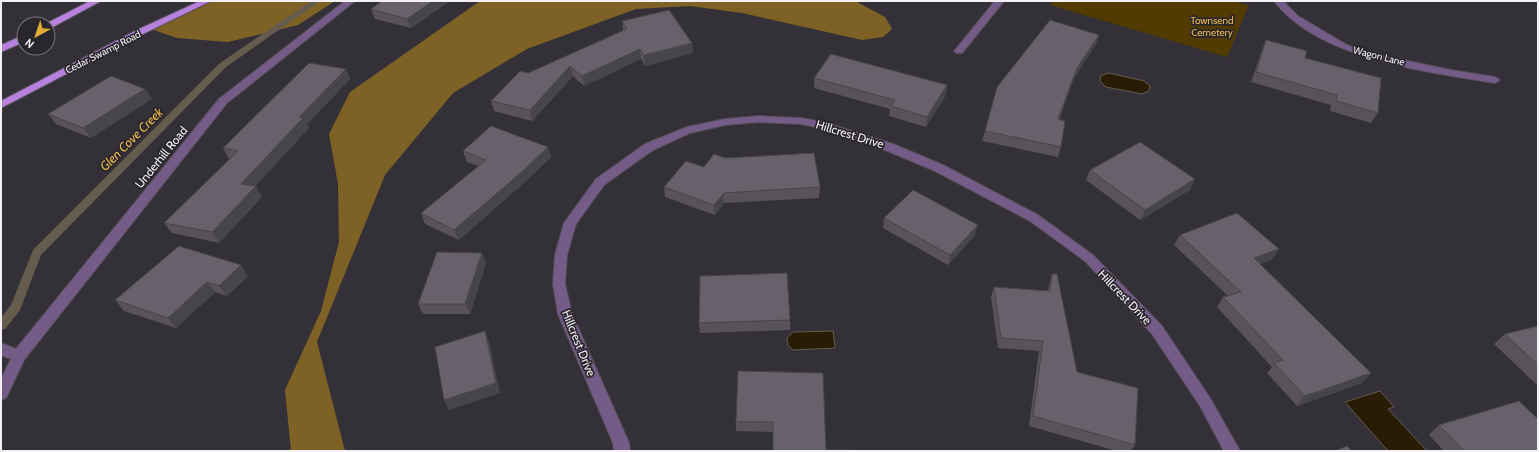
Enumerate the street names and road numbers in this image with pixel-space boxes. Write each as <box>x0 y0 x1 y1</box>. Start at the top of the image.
street label: Cedar Swamp Road <box>63 27 143 77</box>
street label: Wagon Lane <box>1352 43 1406 69</box>
street label: Hillcrest Drive <box>814 117 886 151</box>
street label: Underhill Road <box>131 123 191 191</box>
street label: Hillcrest Drive <box>1095 266 1155 328</box>
street label: Hillcrest Drive <box>559 308 599 378</box>

